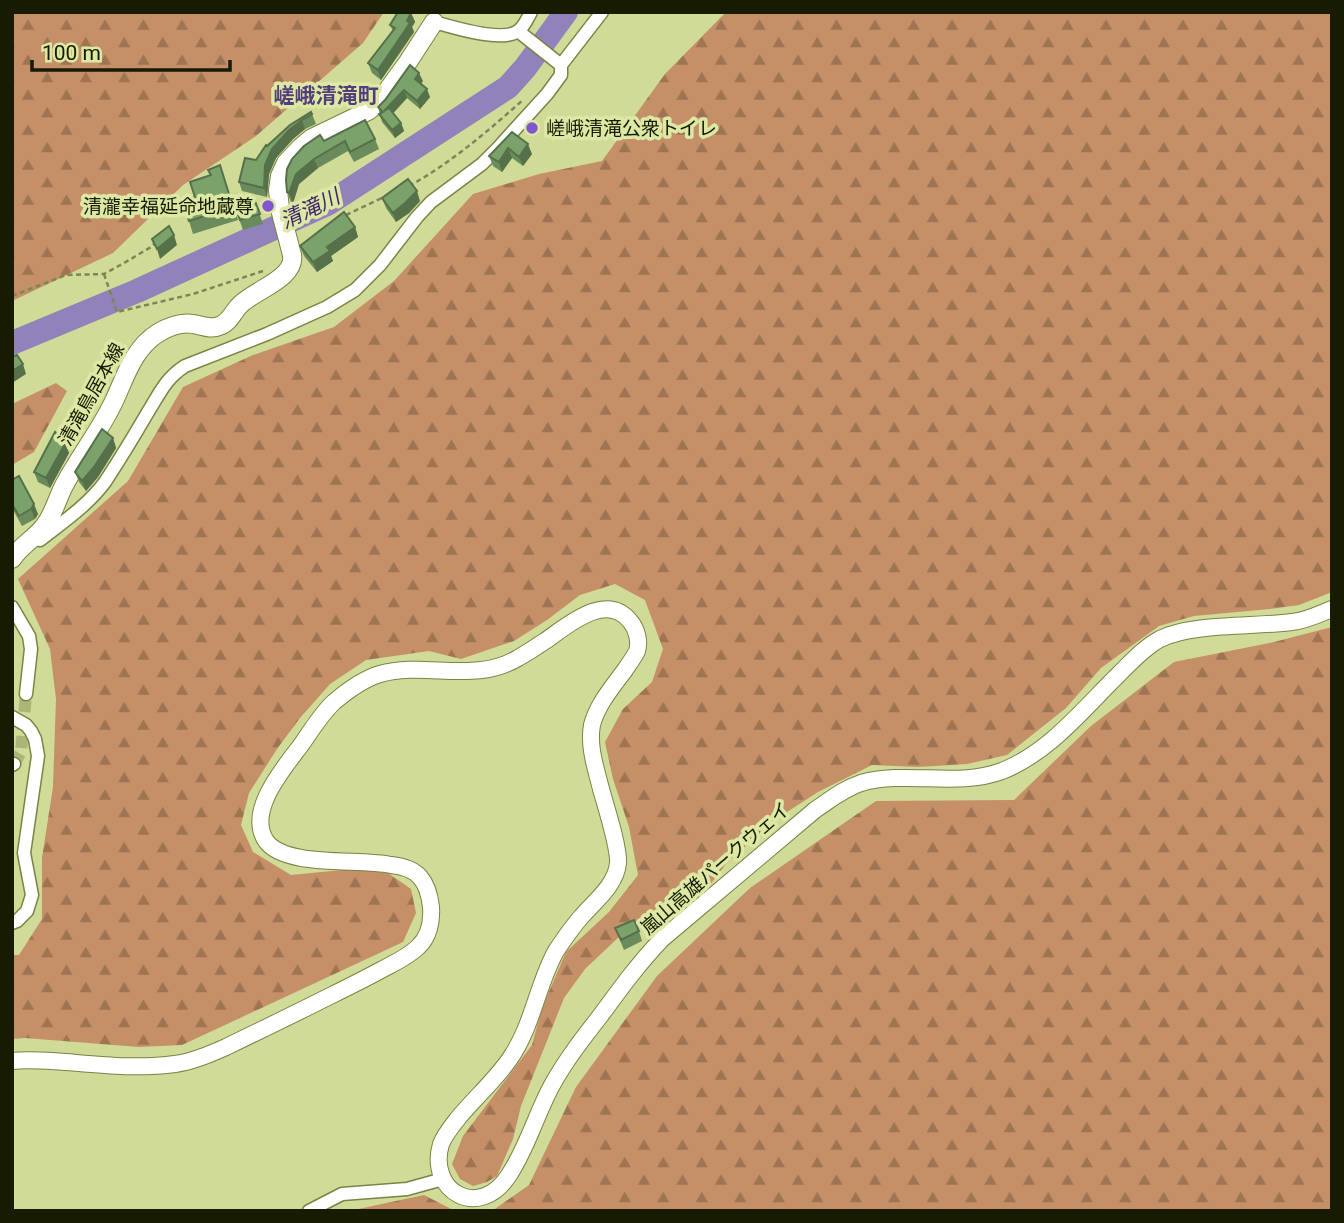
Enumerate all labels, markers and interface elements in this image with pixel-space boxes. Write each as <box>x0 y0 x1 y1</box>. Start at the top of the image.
scale bar <box>32 28 229 72</box>
text: 100 m <box>42 41 101 65</box>
district label: 嵯峨清滝町 <box>274 84 379 108</box>
place label: 嵯峨清滝公衆トイレ <box>546 117 717 140</box>
marker: 嵯峨清滝公衆トイレ <box>524 120 540 136</box>
water label: 清滝川 <box>276 184 345 234</box>
place label: 清瀧幸福延命地蔵尊 <box>83 195 254 218</box>
marker: 清瀧幸福延命地蔵尊 <box>260 198 276 214</box>
street label: 清滝鳥居本線 <box>54 339 129 450</box>
street label: 嵐山高雄パークウェイ <box>636 797 795 939</box>

